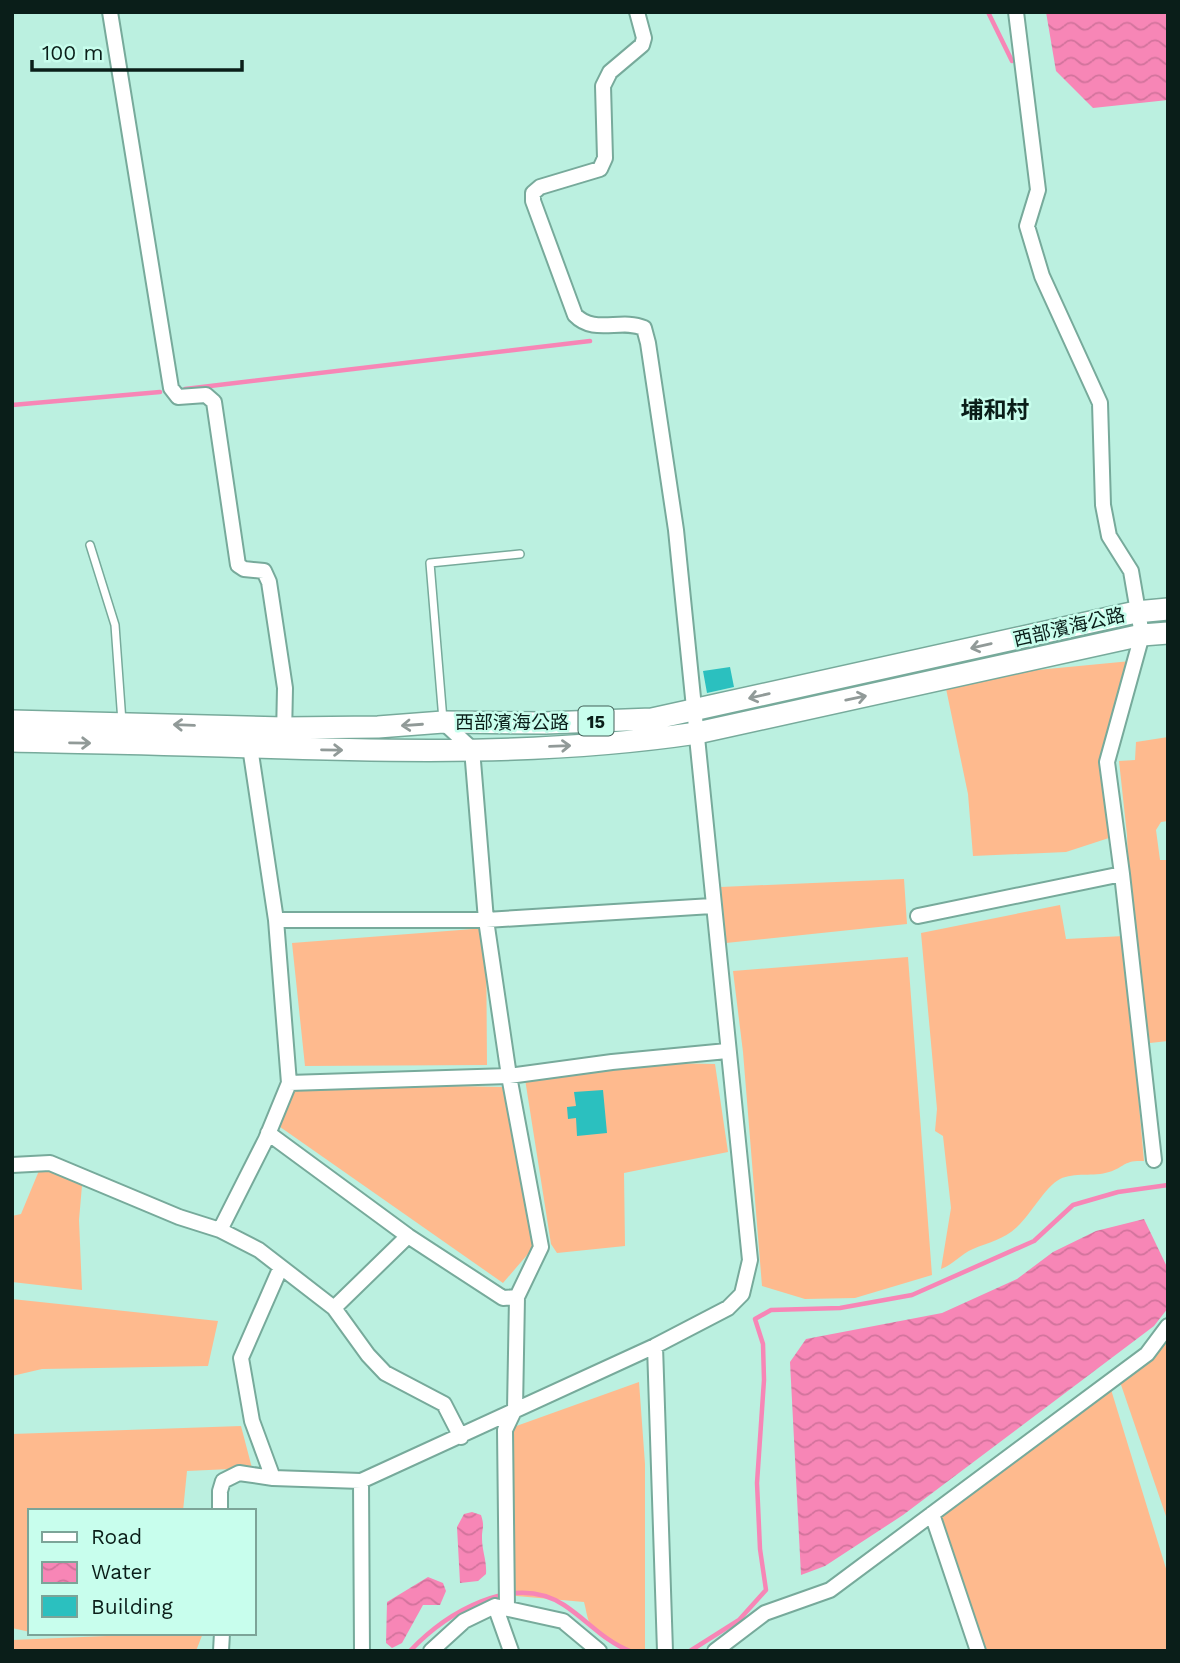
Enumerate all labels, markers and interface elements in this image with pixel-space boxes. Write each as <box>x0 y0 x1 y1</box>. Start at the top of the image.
scale bar <box>32 28 242 72</box>
text: 100 m <box>42 40 104 65</box>
district label: 埔和村 <box>961 397 1030 424</box>
street label: 西部濱海公路 <box>1011 603 1127 651</box>
one-way arrow <box>970 640 993 654</box>
one-way arrow <box>748 690 771 704</box>
one-way arrow <box>844 691 867 705</box>
road number: 15 <box>578 706 614 736</box>
street label: 西部濱海公路 <box>455 711 569 734</box>
one-way arrow <box>173 719 196 732</box>
one-way arrow <box>401 719 423 732</box>
one-way arrow <box>69 736 92 749</box>
one-way arrow <box>548 739 571 752</box>
one-way arrow <box>321 743 344 756</box>
legend <box>28 1509 256 1635</box>
text: Road <box>91 1524 142 1549</box>
text: Water <box>91 1559 152 1584</box>
text: Building <box>91 1594 173 1619</box>

